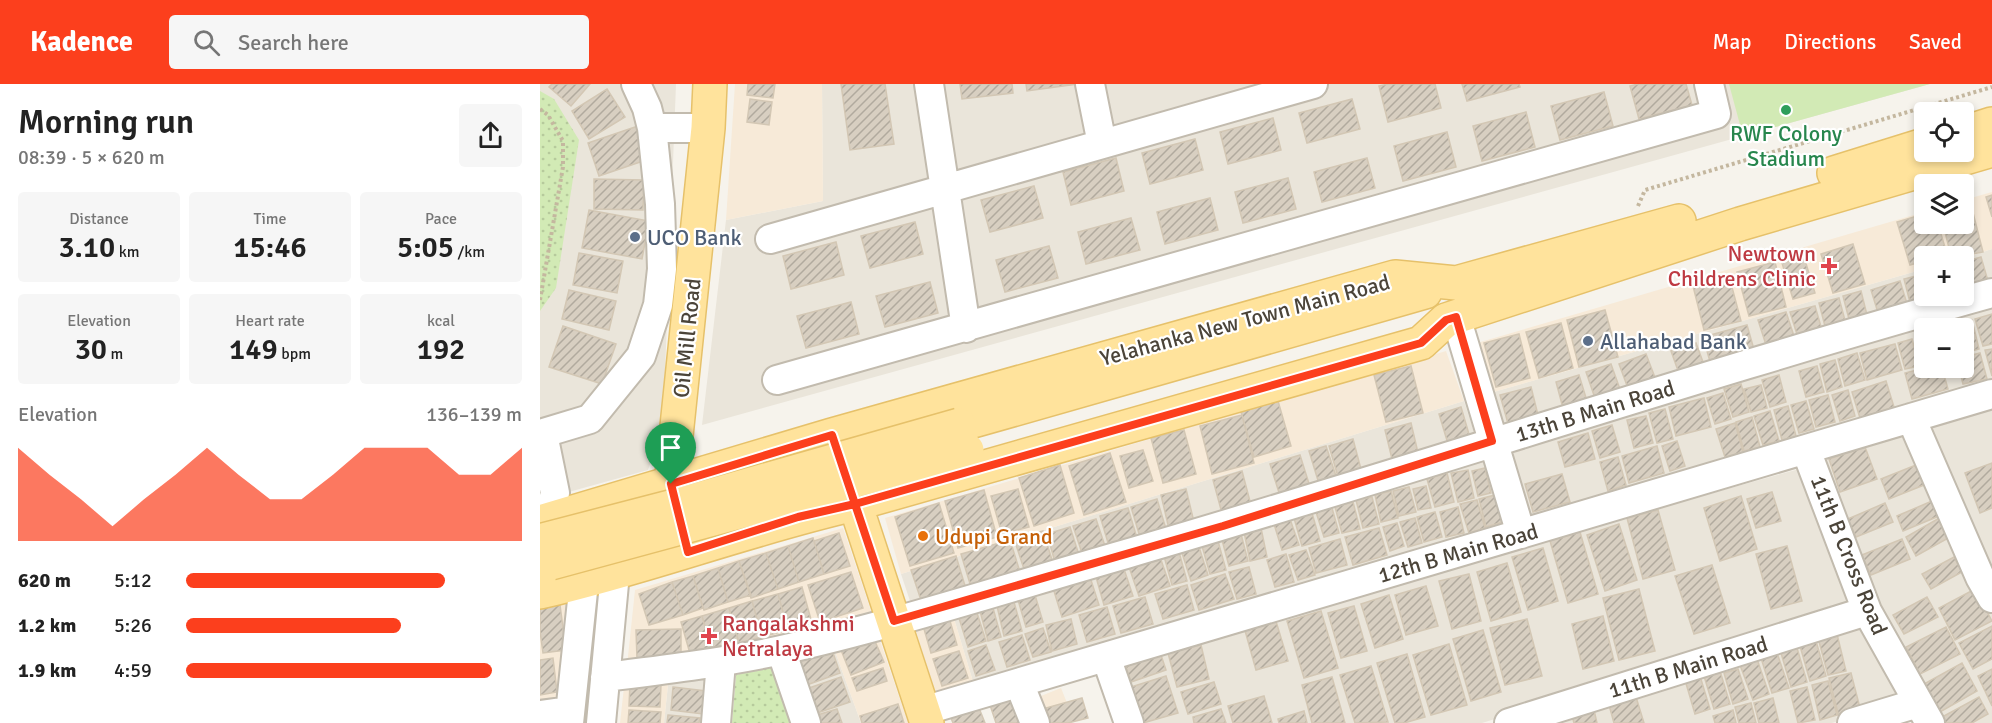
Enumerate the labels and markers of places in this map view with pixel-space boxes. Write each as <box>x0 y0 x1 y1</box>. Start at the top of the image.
marker: RWF Colony Stadium <box>1779 103 1793 117</box>
place label: RWF Colony Stadium <box>1730 120 1843 172</box>
place label: UCO Bank <box>647 224 741 251</box>
marker: UCO Bank <box>628 230 642 244</box>
place label: Newtown Childrens Clinic <box>1668 240 1816 292</box>
marker: Newtown Childrens Clinic <box>1820 257 1838 275</box>
place label: Allahabad Bank <box>1600 328 1747 355</box>
marker: Allahabad Bank <box>1581 334 1595 348</box>
pin <box>645 422 696 484</box>
place label: Udupi Grand <box>935 523 1053 550</box>
marker: Udupi Grand <box>916 529 930 543</box>
place label: Rangalakshmi Netralaya <box>722 610 855 662</box>
marker: Rangalakshmi Netralaya <box>700 627 718 645</box>

